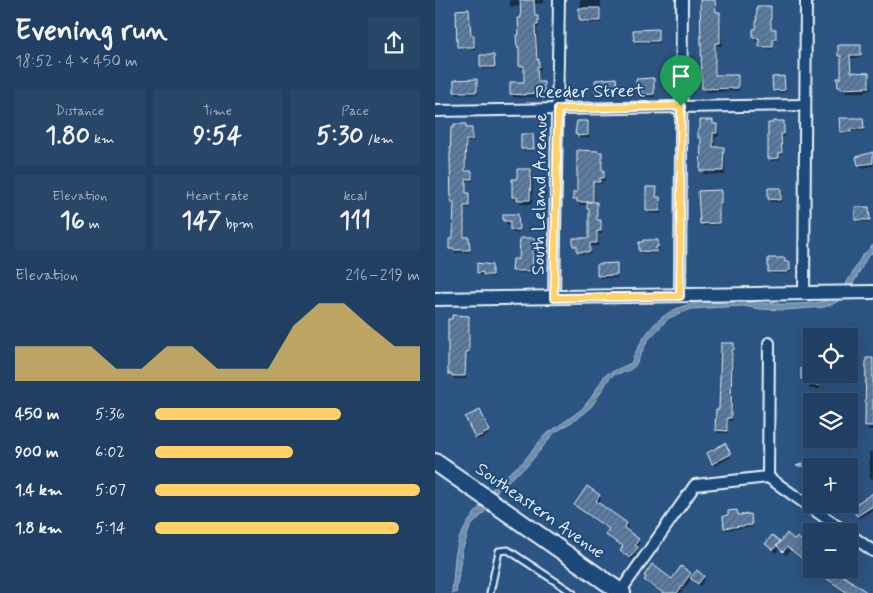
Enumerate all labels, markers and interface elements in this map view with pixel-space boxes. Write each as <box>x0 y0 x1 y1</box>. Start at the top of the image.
text: Evening run <box>15 13 168 50</box>
button: share <box>368 17 420 69</box>
text: 18:52 · 4 × 450 m <box>15 51 138 72</box>
pin <box>660 55 702 106</box>
icon: arrive <box>667 62 695 90</box>
street label: Reeder Street <box>535 79 646 105</box>
text: Distance <box>55 102 104 120</box>
text: Time <box>203 102 232 120</box>
text: Pace <box>341 102 369 120</box>
street label: South Leland Avenue <box>527 113 553 275</box>
text: 1.80 <box>45 120 90 153</box>
text: 9:54 <box>193 120 242 153</box>
text: 5:30 <box>316 120 364 153</box>
text: km <box>90 130 114 148</box>
text: /km <box>364 130 394 148</box>
text: Elevation <box>52 187 107 205</box>
text: Heart rate <box>186 187 249 205</box>
text: kcal <box>343 187 367 205</box>
text: 16 <box>60 205 85 238</box>
text: 147 <box>181 205 222 238</box>
text: 111 <box>339 205 371 238</box>
text: m <box>85 215 100 233</box>
text: bpm <box>222 215 254 233</box>
text: Elevation <box>15 265 78 286</box>
text: 216–219 m <box>345 265 420 286</box>
map controls <box>803 328 858 578</box>
button: locate <box>803 328 858 383</box>
button: layers <box>803 393 858 448</box>
text: 450 m <box>15 404 60 425</box>
text: 5:36 <box>95 404 125 425</box>
text: 900 m <box>15 442 59 463</box>
text: 6:02 <box>95 442 125 463</box>
street label: Southeastern Avenue <box>471 457 609 565</box>
button: + <box>803 458 858 513</box>
text: 1.4 km <box>15 480 62 501</box>
text: 5:07 <box>95 480 126 501</box>
text: 1.8 km <box>15 518 62 539</box>
text: 5:14 <box>95 518 126 539</box>
button: − <box>803 523 858 578</box>

